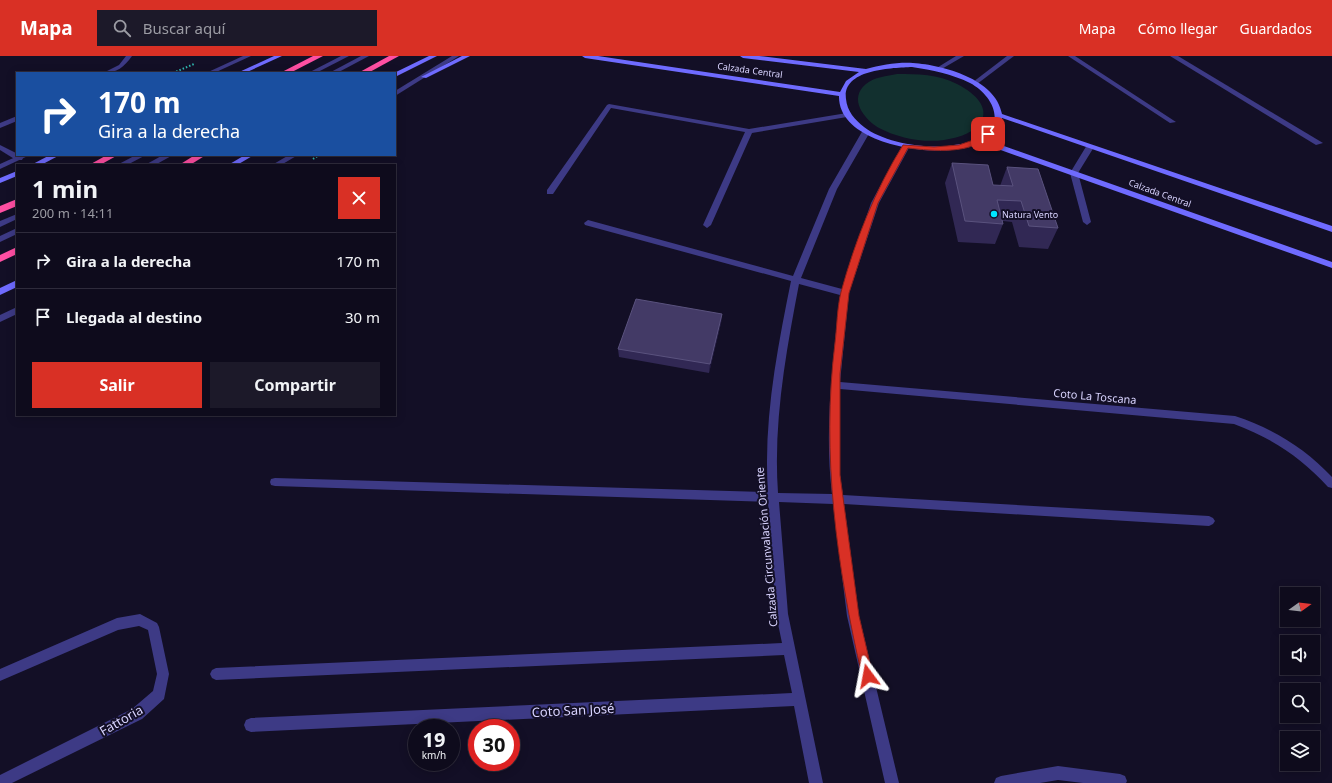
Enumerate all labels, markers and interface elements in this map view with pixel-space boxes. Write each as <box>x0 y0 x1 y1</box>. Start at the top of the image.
search box <box>97 10 377 46</box>
text: Mapa <box>20 15 73 41</box>
icon: search <box>111 17 133 39</box>
text: Buscar aquí <box>143 18 225 38</box>
text: Mapa <box>1079 19 1116 38</box>
text: Cómo llegar <box>1138 19 1218 38</box>
text: Guardados <box>1240 19 1312 38</box>
street label: Calzada Central <box>717 59 783 81</box>
text: 170 m <box>98 83 181 121</box>
icon: right <box>32 88 84 140</box>
pin <box>971 117 1005 151</box>
text: Gira a la derecha <box>98 119 240 143</box>
icon: arrive <box>977 123 999 145</box>
text: 1 min <box>32 172 98 205</box>
street label: Calzada Central <box>1127 176 1193 210</box>
button: close <box>338 177 380 219</box>
text: 200 m · 14:11 <box>32 204 113 222</box>
place label: Natura Vento <box>1002 208 1058 221</box>
marker: Natura Vento <box>989 209 999 219</box>
icon: right <box>32 250 54 272</box>
text: Gira a la derecha <box>66 251 191 271</box>
text: 170 m <box>336 251 380 271</box>
icon: arrive <box>32 306 54 328</box>
text: Llegada al destino <box>66 307 202 327</box>
text: 30 m <box>345 307 380 327</box>
button: Salir <box>32 362 202 408</box>
button: Compartir <box>210 362 380 408</box>
street label: Coto La Toscana <box>1053 385 1137 407</box>
street label: Calzada Circunvalación Oriente <box>752 466 780 628</box>
north arrow <box>1280 587 1320 627</box>
map controls <box>1280 587 1320 771</box>
button: sound <box>1280 635 1320 675</box>
position arrow <box>847 655 889 697</box>
button: search <box>1280 683 1320 723</box>
street label: Coto San José <box>531 699 615 721</box>
street label: Fattoria <box>96 700 146 740</box>
speed limit sign: 30 <box>468 719 520 771</box>
text: 19 <box>423 726 445 753</box>
button: layers <box>1280 731 1320 771</box>
text: km/h <box>422 748 446 762</box>

